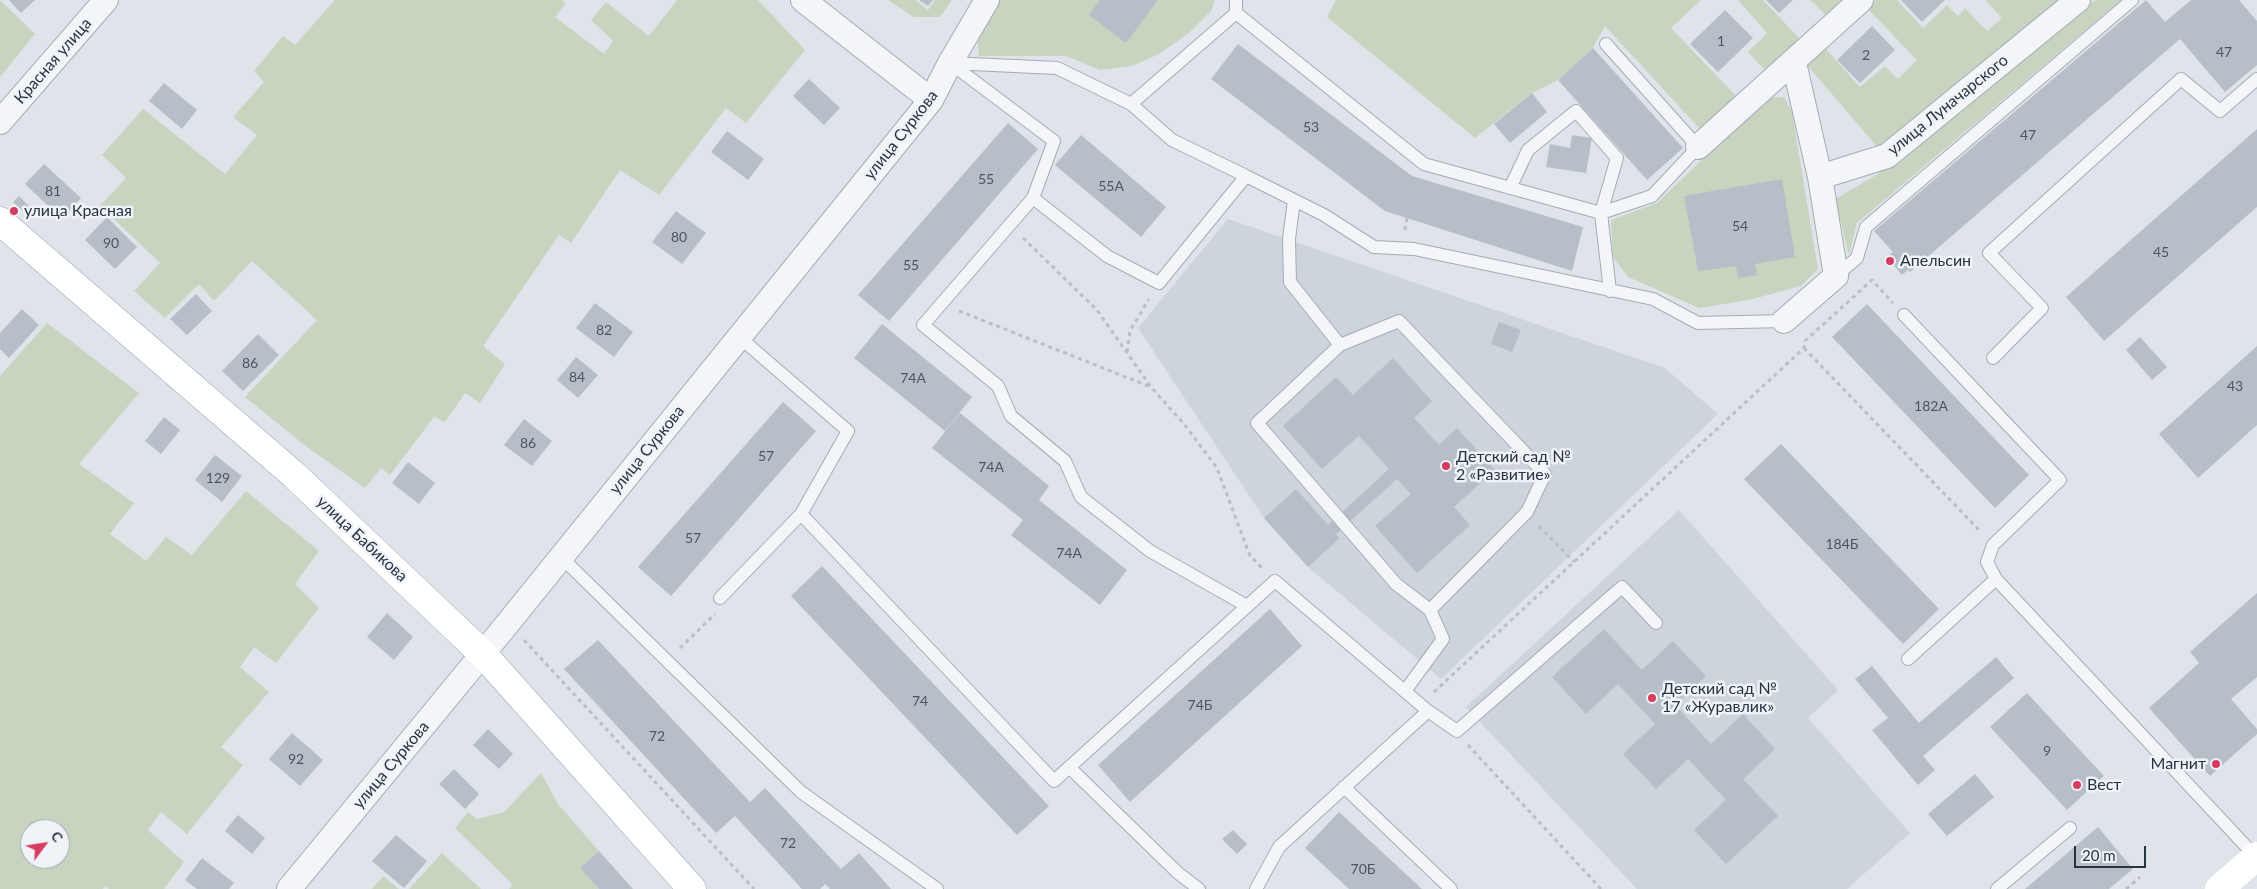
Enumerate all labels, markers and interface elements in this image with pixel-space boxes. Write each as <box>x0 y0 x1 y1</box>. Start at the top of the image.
street label: Красная улица <box>10 14 96 108</box>
house number: 1 <box>1717 33 1725 49</box>
house number: 47 <box>2216 44 2232 60</box>
house number: 2 <box>1862 47 1870 63</box>
street label: улица Луначарского <box>1884 50 2012 160</box>
street label: улица Суркова <box>860 86 942 184</box>
house number: 53 <box>1303 119 1319 135</box>
house number: 47 <box>2020 127 2036 143</box>
house number: 55 <box>978 171 994 187</box>
house number: 55А <box>1098 178 1124 194</box>
house number: 81 <box>45 183 61 199</box>
place label: улица Красная <box>24 201 132 221</box>
marker: улица Красная <box>8 205 20 217</box>
house number: 54 <box>1732 218 1748 234</box>
house number: 80 <box>671 229 687 245</box>
house number: 90 <box>103 235 119 251</box>
house number: 45 <box>2153 244 2169 260</box>
place label: Апельсин <box>1900 251 1971 271</box>
marker: Апельсин <box>1884 255 1896 267</box>
house number: 55 <box>903 257 919 273</box>
house number: 82 <box>596 322 612 338</box>
house number: 86 <box>242 355 258 371</box>
house number: 84 <box>569 369 585 385</box>
house number: 74А <box>900 370 926 386</box>
house number: 43 <box>2227 378 2243 394</box>
house number: 182А <box>1914 398 1948 414</box>
street label: улица Суркова <box>605 402 689 498</box>
house number: 86 <box>520 435 536 451</box>
place label: Детский сад № 2 «Развитие» <box>1456 447 1571 485</box>
house number: 57 <box>758 448 774 464</box>
house number: 74А <box>978 459 1004 475</box>
marker: Детский сад № 2 «Развитие» <box>1440 460 1452 472</box>
house number: 129 <box>206 470 230 486</box>
street label: улица Бабикова <box>313 492 411 586</box>
house number: 57 <box>685 530 701 546</box>
house number: 184Б <box>1825 536 1859 552</box>
house number: 74А <box>1056 545 1082 561</box>
place label: Детский сад № 17 «Журавлик» <box>1662 679 1777 717</box>
marker: Детский сад № 17 «Журавлик» <box>1646 692 1658 704</box>
house number: 74 <box>912 693 928 709</box>
house number: 74Б <box>1188 697 1212 713</box>
street label: улица Суркова <box>349 717 433 813</box>
house number: 72 <box>649 728 665 744</box>
house number: 9 <box>2043 743 2051 759</box>
house number: 92 <box>288 751 304 767</box>
place label: Магнит <box>2151 754 2206 774</box>
marker: Магнит <box>2210 758 2222 770</box>
place label: Вест <box>2087 775 2121 795</box>
marker: Вест <box>2071 779 2083 791</box>
north arrow <box>20 819 70 869</box>
text: С <box>48 828 67 845</box>
house number: 72 <box>780 835 796 851</box>
scale bar <box>2077 836 2150 868</box>
text: 20 m <box>2082 846 2116 864</box>
house number: 70Б <box>1351 861 1375 877</box>

